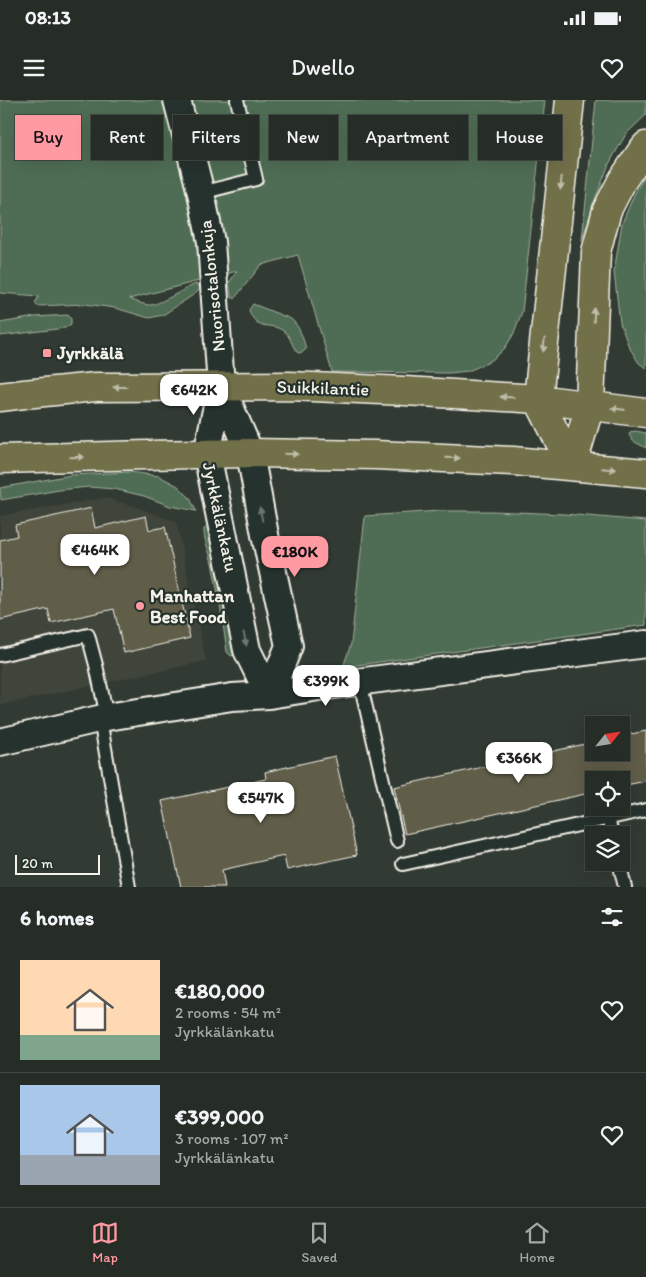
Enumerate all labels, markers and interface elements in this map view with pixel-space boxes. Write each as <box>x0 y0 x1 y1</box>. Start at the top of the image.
text: 08:13 <box>25 6 71 29</box>
icon: menu <box>20 54 48 82</box>
text: Dwello <box>291 54 355 81</box>
icon: heart <box>598 54 626 82</box>
chip: Buy <box>15 115 81 160</box>
chip: Rent <box>91 115 163 160</box>
chip: Filters <box>173 115 259 160</box>
chip: New <box>269 115 338 160</box>
chip: Apartment <box>348 115 468 160</box>
chip: House <box>478 115 562 160</box>
one-way arrow <box>557 176 565 192</box>
street label: Nuorisotalonkuja <box>194 219 230 353</box>
one-way arrow <box>590 307 598 323</box>
one-way arrow <box>539 337 547 353</box>
place label: Jyrkkälä <box>56 342 124 364</box>
marker: Jyrkkälä <box>41 347 53 359</box>
pin: €642K <box>159 374 229 416</box>
street label: Suikkilantie <box>276 375 370 401</box>
text: €642K <box>171 380 217 399</box>
one-way arrow <box>112 383 128 391</box>
one-way arrow <box>498 392 514 400</box>
one-way arrow <box>610 405 626 413</box>
one-way arrow <box>283 450 299 458</box>
one-way arrow <box>70 452 86 460</box>
one-way arrow <box>445 455 461 463</box>
street label: Jyrkkälänkatu <box>198 460 242 574</box>
one-way arrow <box>601 465 617 473</box>
one-way arrow <box>256 505 264 521</box>
pin: €464K <box>60 534 130 576</box>
pin: €180K <box>260 536 330 578</box>
text: €464K <box>71 540 119 559</box>
text: €180K <box>272 542 318 561</box>
place label: Manhattan Best Food <box>150 585 235 628</box>
marker: Manhattan Best Food <box>134 600 146 612</box>
one-way arrow <box>241 631 249 646</box>
pin: €399K <box>291 664 361 707</box>
text: €399K <box>304 671 348 690</box>
north arrow <box>585 716 630 761</box>
map controls <box>585 716 630 871</box>
pin: €366K <box>484 742 554 784</box>
text: €366K <box>496 748 542 767</box>
button: locate <box>585 771 630 816</box>
pin: €547K <box>226 782 296 824</box>
text: €547K <box>238 788 284 807</box>
button: layers <box>585 826 630 871</box>
scale bar <box>15 852 100 875</box>
text: 20 m <box>22 855 53 872</box>
icon: filters <box>598 903 626 931</box>
text: 6 homes <box>20 905 94 930</box>
text: €180,000 <box>175 978 265 1003</box>
icon: home <box>60 980 120 1040</box>
icon: heart <box>598 996 626 1024</box>
text: 2 rooms · 54 m² <box>175 1003 281 1022</box>
text: Jyrkkälänkatu <box>175 1022 275 1041</box>
text: €399,000 <box>175 1104 264 1129</box>
icon: home <box>60 1105 120 1165</box>
icon: heart <box>598 1121 626 1149</box>
text: 3 rooms · 107 m² <box>175 1129 288 1148</box>
text: Jyrkkälänkatu <box>175 1148 275 1167</box>
tab: Map <box>91 1219 119 1266</box>
tab: Saved <box>301 1219 337 1266</box>
tab: Home <box>520 1219 555 1266</box>

